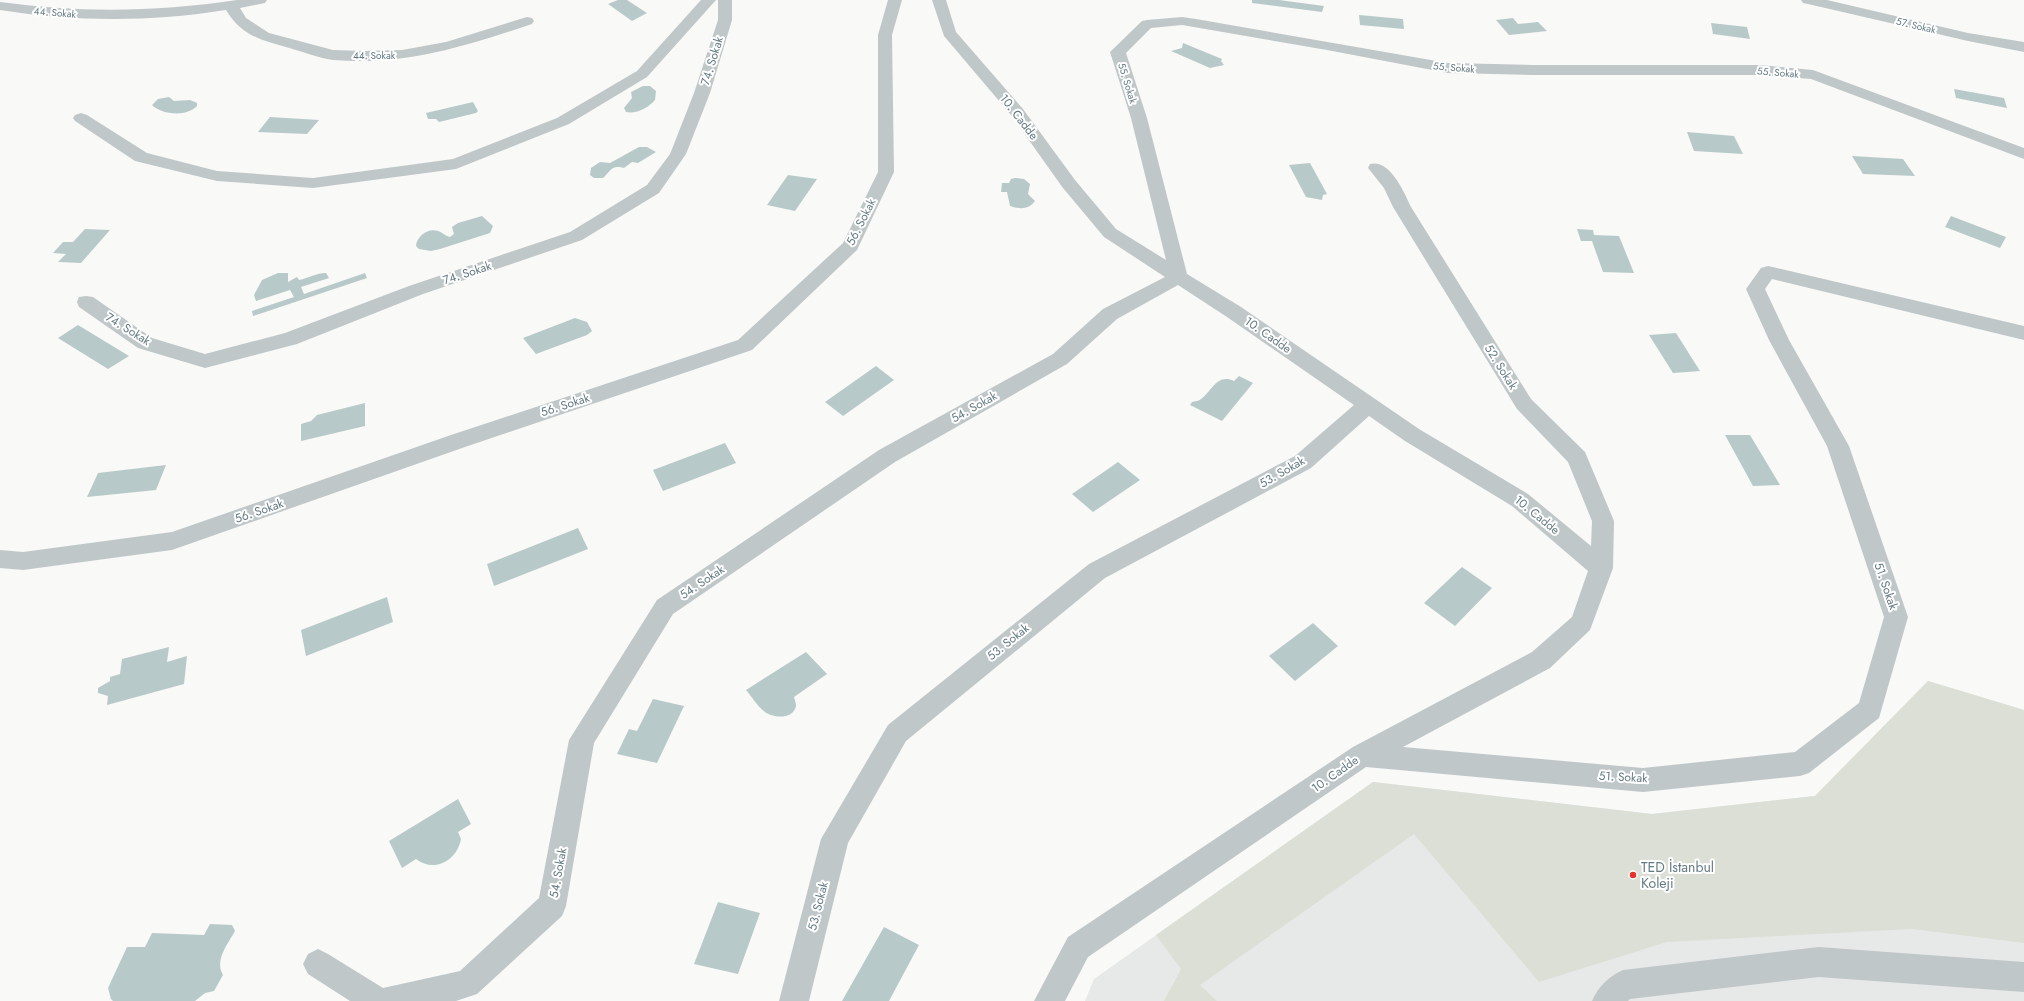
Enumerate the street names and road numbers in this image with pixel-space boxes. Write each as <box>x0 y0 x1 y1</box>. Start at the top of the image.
street label: 44. Sokak <box>33 3 77 22</box>
street label: 57. Sokak <box>1894 14 1938 37</box>
street label: 74. Sokak <box>696 34 728 88</box>
street label: 44. Sokak <box>353 48 396 63</box>
street label: 55. Sokak <box>1432 58 1476 77</box>
street label: 55. Sokak <box>1114 61 1141 106</box>
street label: 55. Sokak <box>1756 63 1800 82</box>
street label: 10. Cadde <box>995 90 1043 144</box>
street label: 56. Sokak <box>842 195 881 249</box>
street label: 74. Sokak <box>440 257 494 289</box>
street label: 74. Sokak <box>102 308 155 350</box>
street label: 10. Cadde <box>1241 312 1295 358</box>
street label: 52. Sokak <box>1480 341 1522 394</box>
street label: 54. Sokak <box>948 387 1001 427</box>
street label: 56. Sokak <box>538 388 592 421</box>
street label: 53. Sokak <box>1256 451 1309 492</box>
street label: 10. Cadde <box>1510 491 1564 539</box>
street label: 56. Sokak <box>232 494 286 528</box>
street label: 54. Sokak <box>676 560 729 604</box>
street label: 51. Sokak <box>1870 560 1903 613</box>
street label: 53. Sokak <box>983 619 1034 665</box>
street label: 10. Cadde <box>1308 751 1362 797</box>
street label: 51. Sokak <box>1598 767 1649 787</box>
street label: 54. Sokak <box>545 846 571 899</box>
street label: 53. Sokak <box>803 879 833 932</box>

